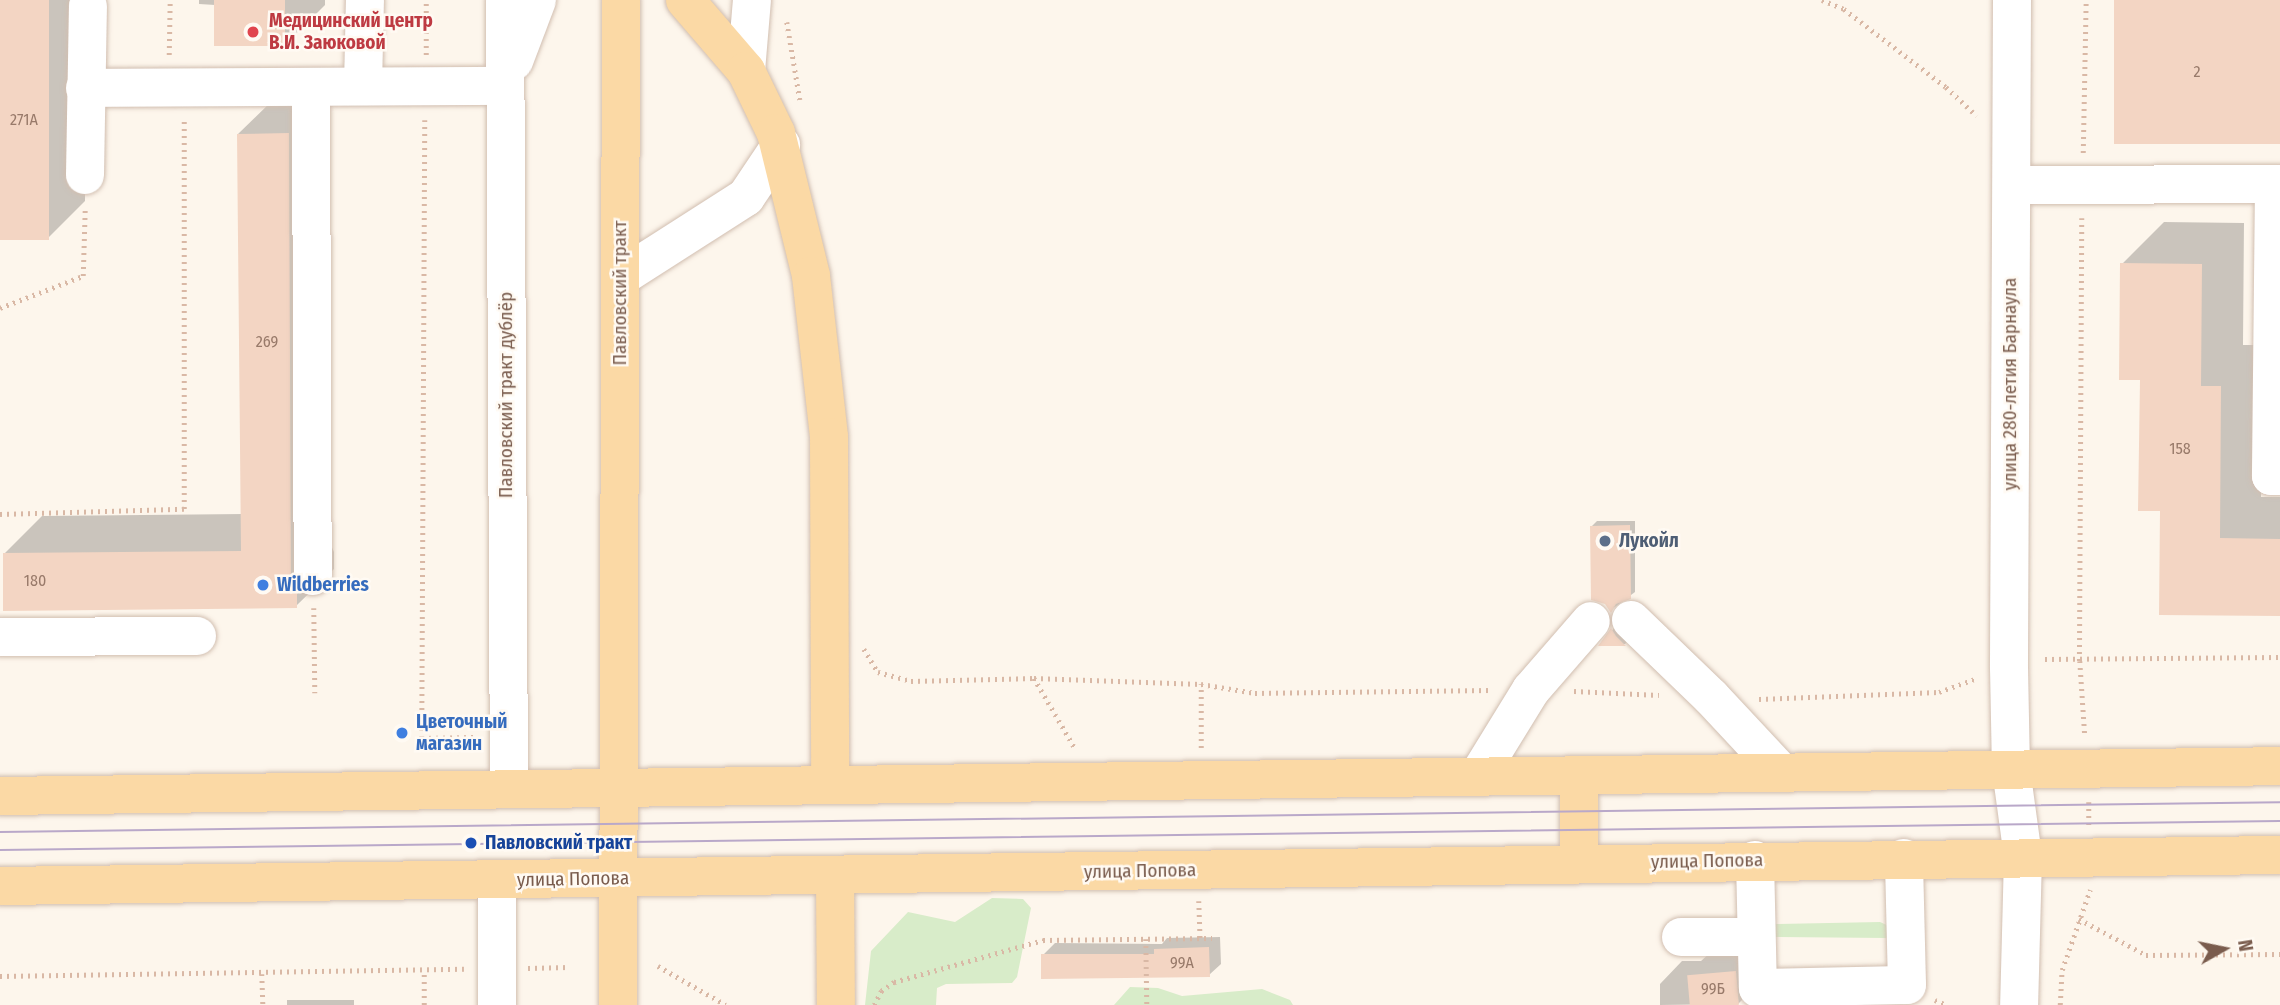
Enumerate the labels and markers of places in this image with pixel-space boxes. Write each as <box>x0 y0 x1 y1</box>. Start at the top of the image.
place label: Медицинский центр В.И. Заюковой <box>269 10 433 54</box>
marker: Медицинский центр В.И. Заюковой <box>243 22 263 42</box>
place label: Лукойл <box>1619 530 1679 552</box>
marker: Лукойл <box>1597 533 1613 549</box>
place label: Wildberries <box>277 574 369 596</box>
marker: Wildberries <box>255 577 271 593</box>
place label: Цветочный магазин <box>416 711 507 755</box>
marker: Цветочный магазин <box>394 725 410 741</box>
place label: Павловский тракт <box>485 832 632 854</box>
marker: Павловский тракт <box>463 835 479 851</box>

